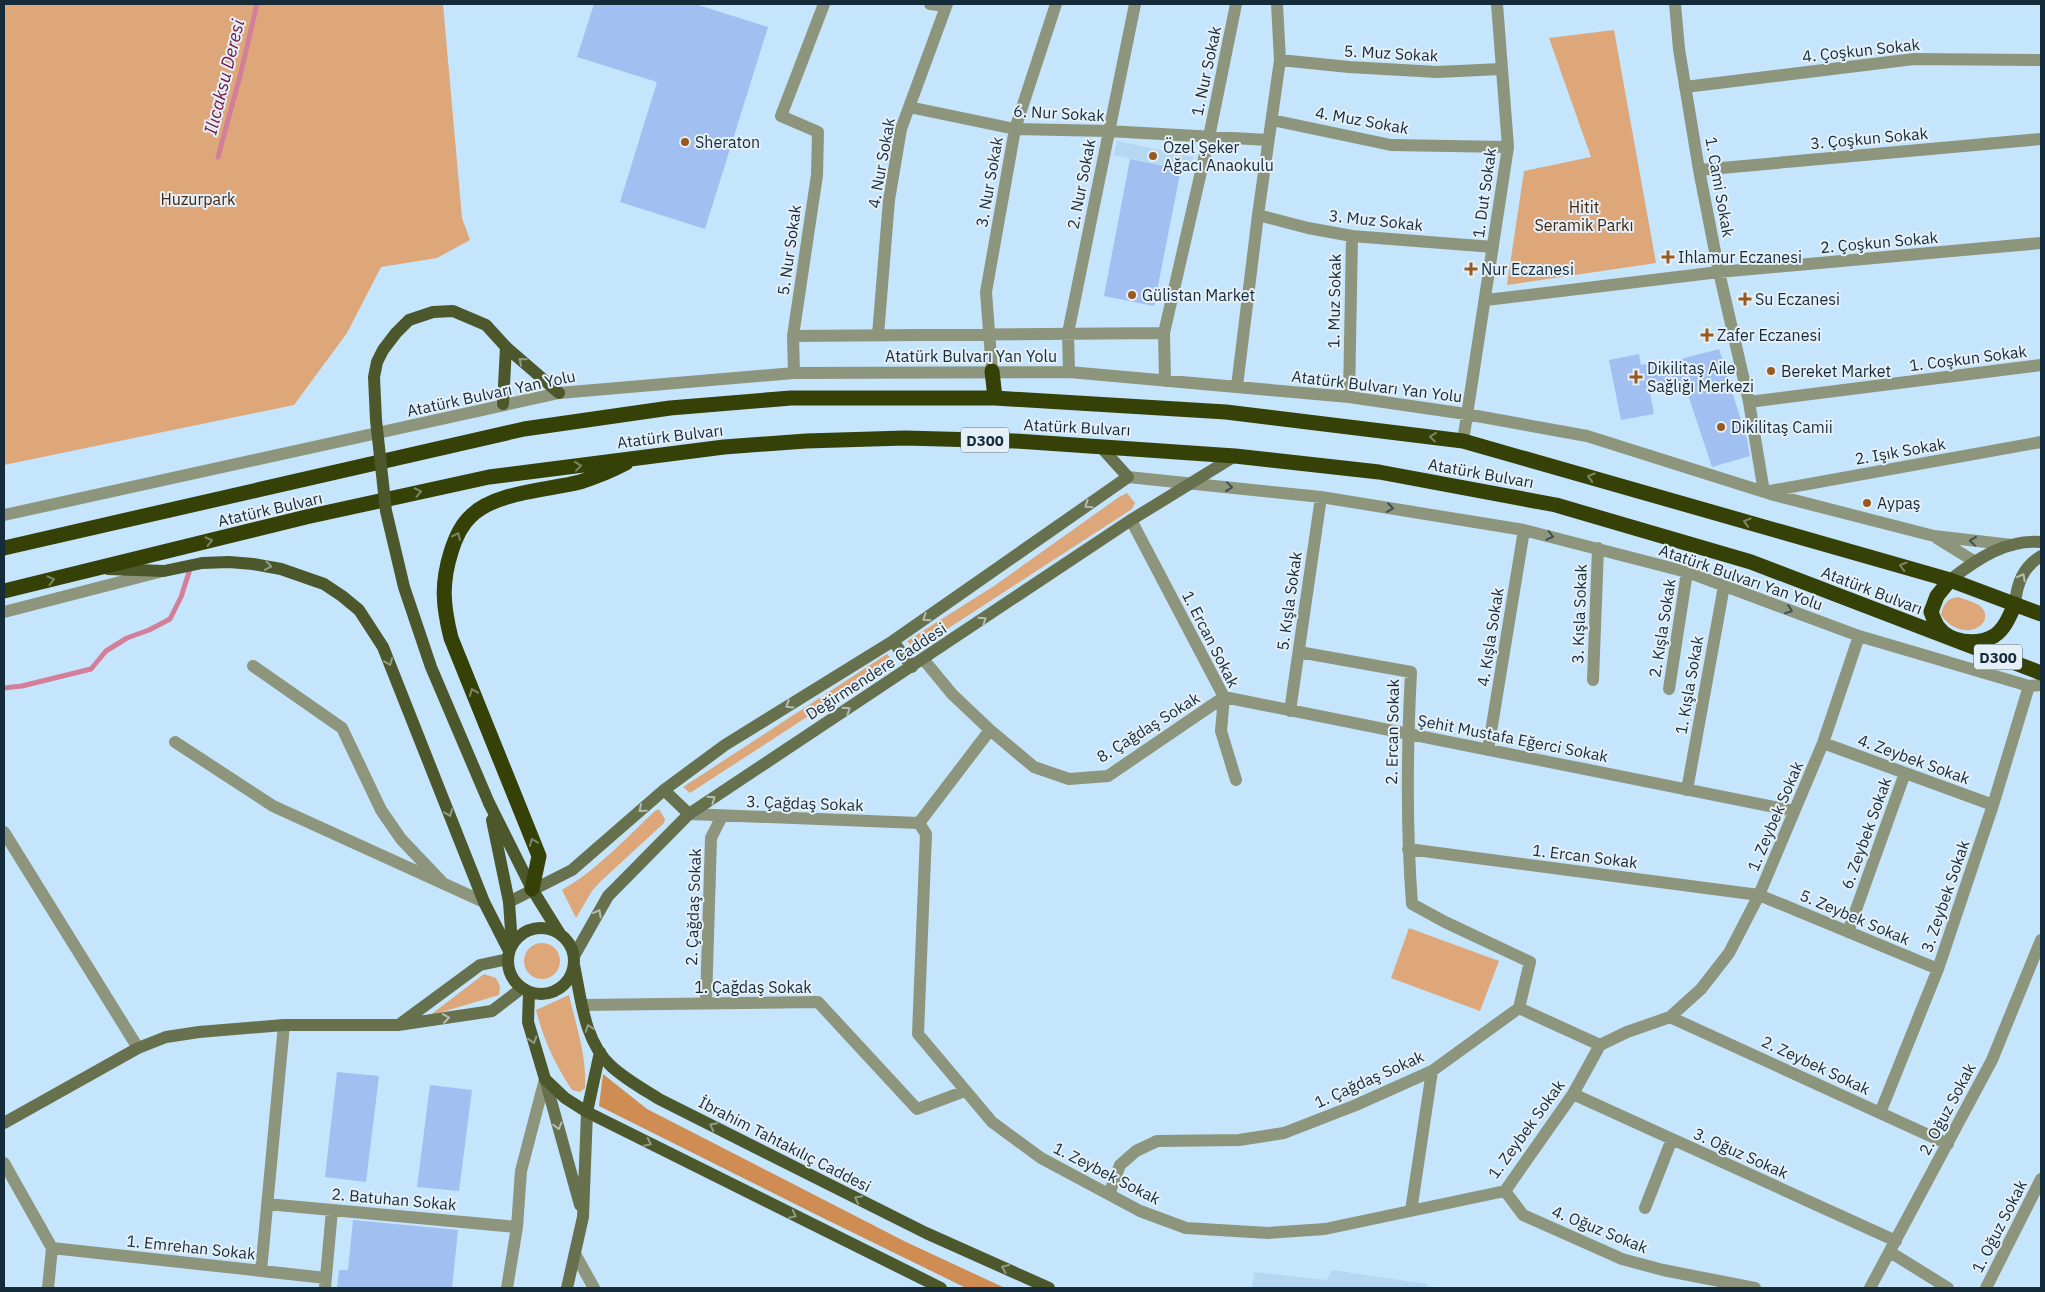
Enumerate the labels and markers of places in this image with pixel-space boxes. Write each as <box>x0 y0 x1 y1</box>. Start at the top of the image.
place label: Sheraton <box>695 132 760 152</box>
marker: Sheraton <box>679 136 691 148</box>
place label: Özel Şeker Ağacı Anaokulu <box>1163 137 1274 175</box>
marker: Özel Şeker Ağacı Anaokulu <box>1147 150 1159 162</box>
place label: Ihlamur Eczanesi <box>1678 247 1802 267</box>
marker: Ihlamur Eczanesi <box>1662 251 1674 263</box>
place label: Nur Eczanesi <box>1481 259 1574 279</box>
marker: Nur Eczanesi <box>1465 263 1477 275</box>
place label: Gülistan Market <box>1142 285 1255 305</box>
marker: Gülistan Market <box>1126 289 1138 301</box>
place label: Su Eczanesi <box>1755 289 1840 309</box>
marker: Su Eczanesi <box>1739 293 1751 305</box>
place label: Zafer Eczanesi <box>1717 325 1821 345</box>
marker: Zafer Eczanesi <box>1701 329 1713 341</box>
place label: Dikilitaş Aile Sağlığı Merkezi <box>1647 358 1754 396</box>
place label: Bereket Market <box>1781 361 1891 381</box>
marker: Bereket Market <box>1765 365 1777 377</box>
marker: Dikilitaş Aile Sağlığı Merkezi <box>1629 370 1643 384</box>
place label: Dikilitaş Camii <box>1731 417 1833 437</box>
marker: Dikilitaş Camii <box>1715 421 1727 433</box>
place label: Aypaş <box>1877 493 1921 513</box>
marker: Aypaş <box>1861 497 1873 509</box>

